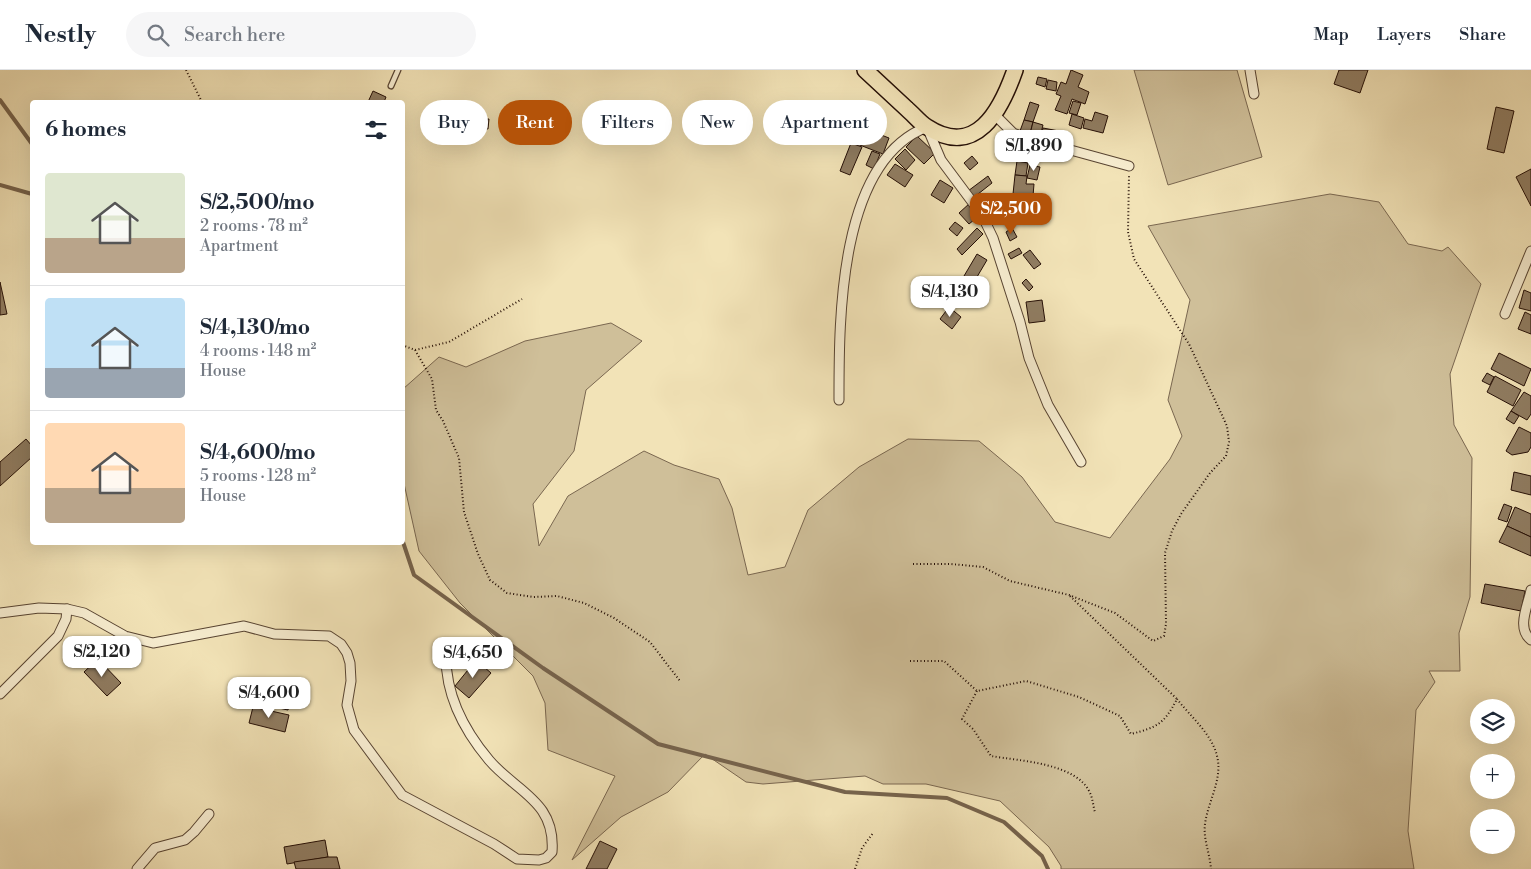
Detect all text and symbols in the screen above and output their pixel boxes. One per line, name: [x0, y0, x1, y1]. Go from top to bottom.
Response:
search box: [126, 12, 476, 57]
text: Nestly: [25, 20, 96, 50]
icon: search: [144, 21, 172, 49]
text: Search here: [184, 23, 285, 47]
text: Map: [1314, 23, 1349, 46]
text: Layers: [1377, 23, 1431, 46]
text: Share: [1459, 23, 1506, 46]
chip: Buy: [420, 100, 488, 145]
chip: Rent: [498, 100, 572, 145]
chip: Filters: [582, 100, 672, 145]
chip: New: [682, 100, 753, 145]
chip: Apartment: [763, 100, 887, 145]
icon: filters: [362, 116, 390, 144]
text: 6 homes: [45, 117, 126, 143]
pin: S/1,890: [988, 129, 1080, 172]
text: S/1,890: [1006, 136, 1062, 156]
text: S/2,500/mo: [200, 190, 315, 216]
pin: S/2,500: [965, 192, 1057, 235]
icon: home: [85, 193, 145, 253]
text: S/2,500: [981, 199, 1041, 219]
text: 2 rooms · 78 m²: [200, 216, 308, 236]
text: Apartment: [200, 236, 279, 256]
pin: S/4,130: [904, 276, 996, 318]
text: S/4,130: [922, 282, 978, 302]
text: S/4,130/mo: [200, 315, 310, 341]
icon: home: [85, 318, 145, 378]
text: 4 rooms · 148 m²: [200, 341, 316, 361]
text: House: [200, 361, 246, 381]
text: S/4,600/mo: [200, 440, 316, 466]
icon: home: [85, 443, 145, 503]
text: 5 rooms · 128 m²: [200, 466, 316, 486]
text: House: [200, 486, 246, 506]
pin: S/2,120: [56, 636, 148, 678]
pin: S/4,650: [427, 636, 519, 679]
text: S/2,120: [74, 642, 130, 662]
text: S/4,650: [443, 643, 503, 663]
pin: S/4,600: [223, 676, 315, 719]
text: S/4,600: [238, 683, 300, 703]
map controls: [1470, 699, 1515, 854]
button: layers: [1470, 699, 1515, 744]
button: +: [1470, 754, 1515, 799]
button: −: [1470, 809, 1515, 854]

